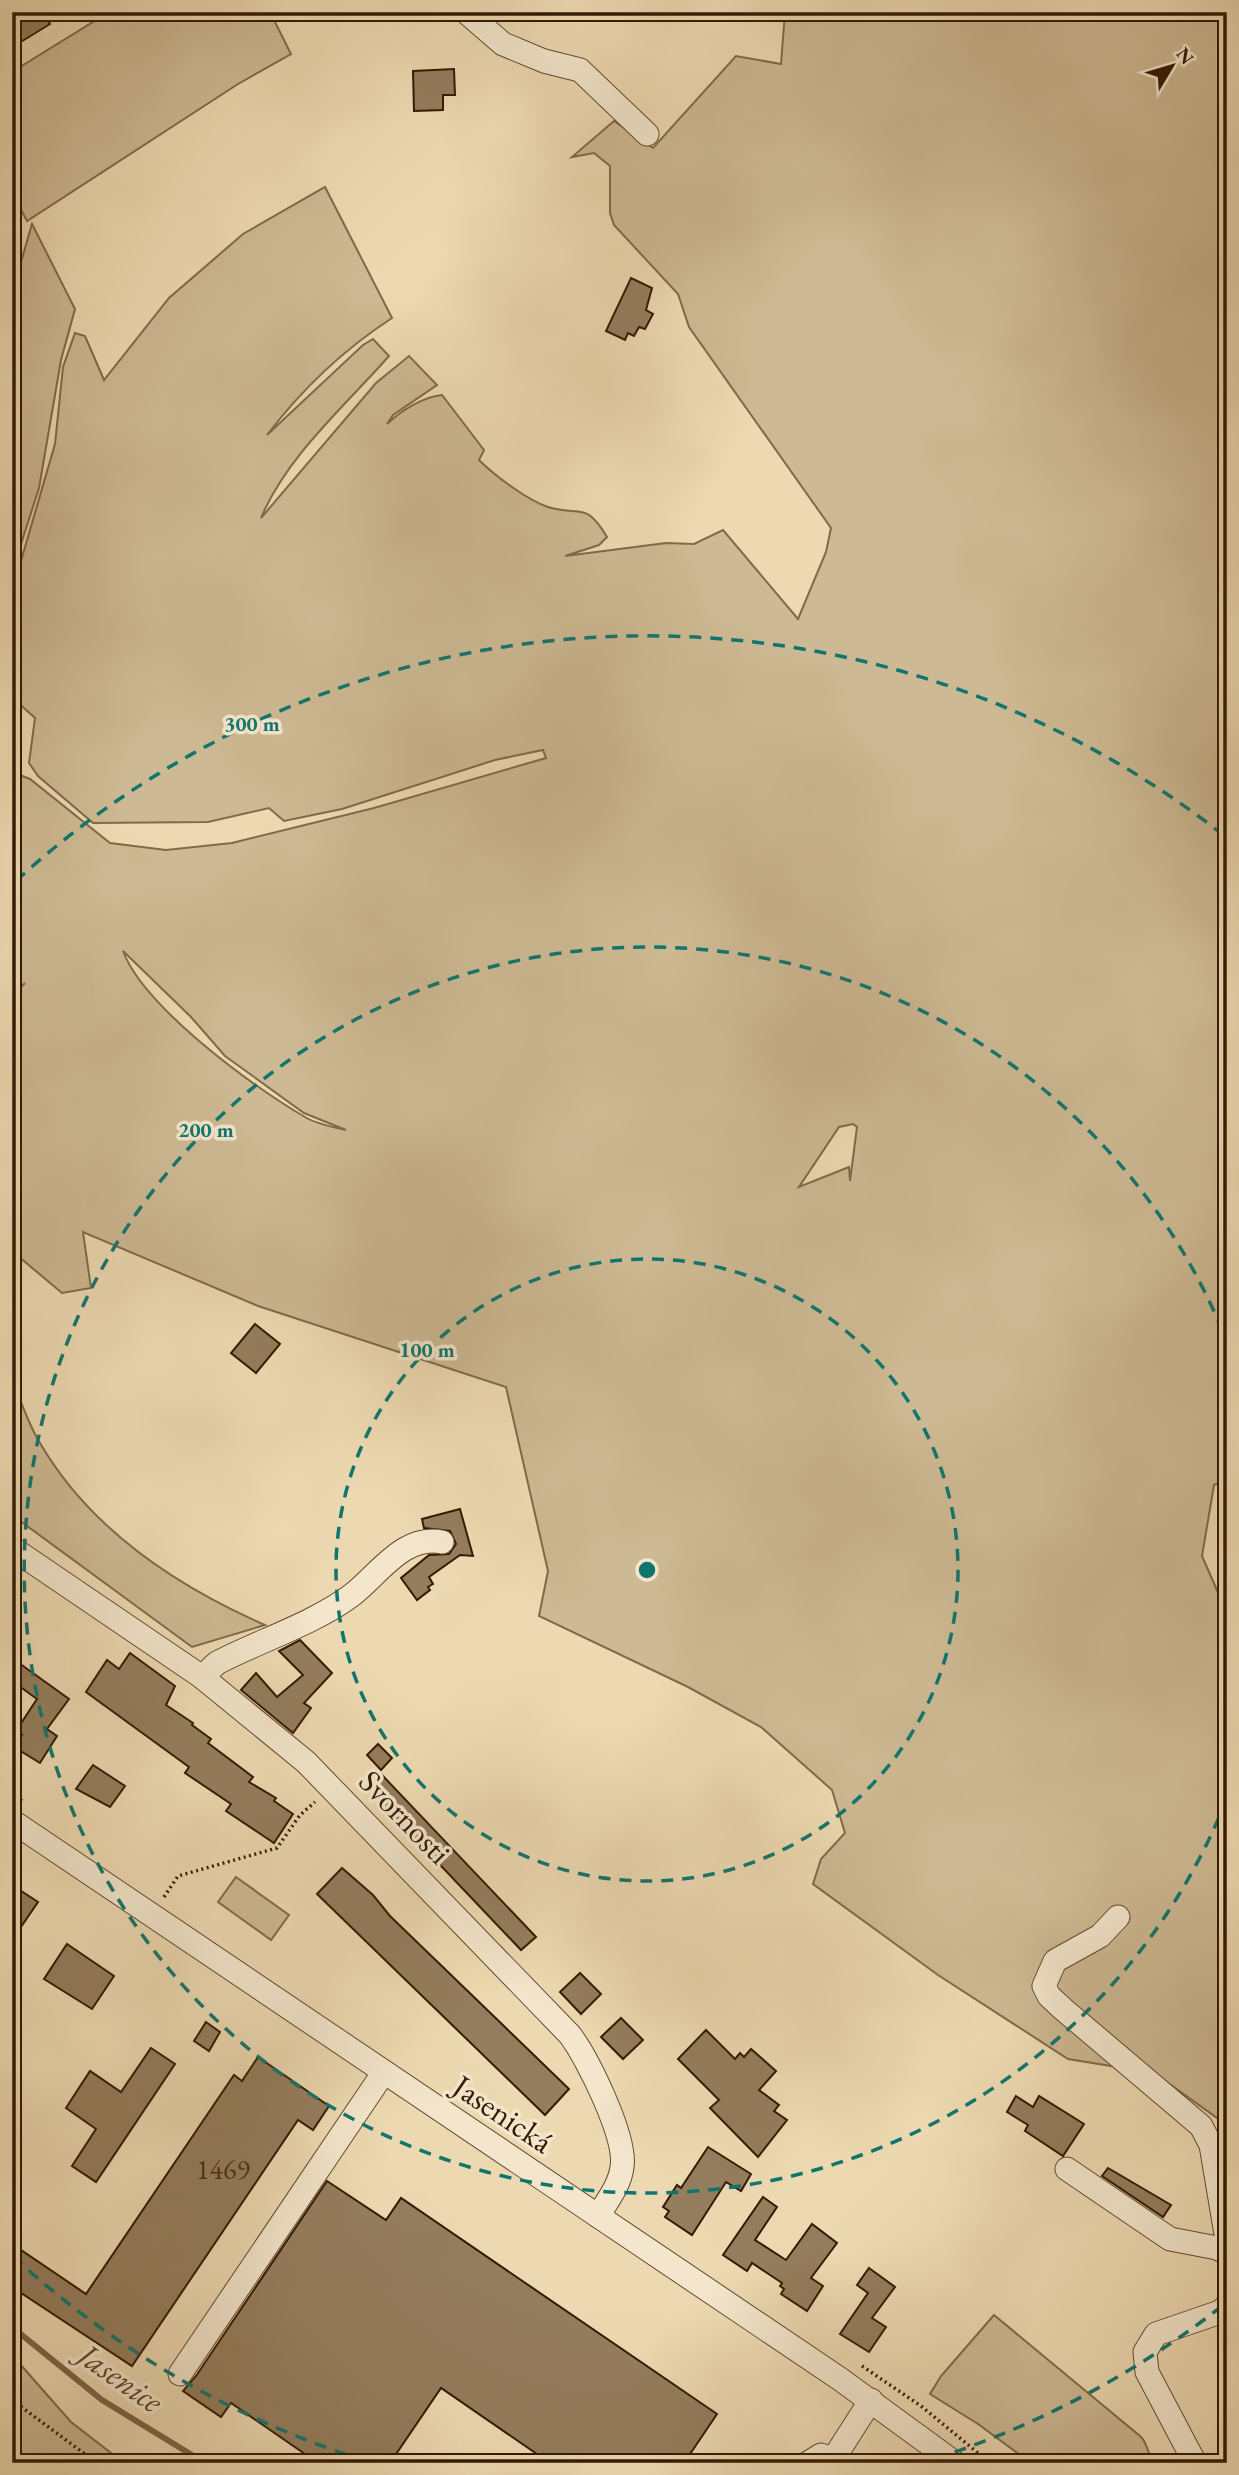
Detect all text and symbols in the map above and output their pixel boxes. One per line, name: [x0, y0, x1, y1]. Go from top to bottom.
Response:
north arrow: [1138, 32, 1208, 102]
text: N: [1170, 42, 1200, 70]
text: 300 m: [224, 710, 280, 737]
text: 200 m: [178, 1116, 234, 1143]
text: 100 m: [399, 1336, 455, 1363]
centre of rings: [635, 1558, 659, 1582]
street label: Svornosti: [350, 1761, 460, 1873]
street label: Jasenická: [442, 2064, 561, 2163]
house number: 1469: [196, 2151, 250, 2187]
water label: Jasenice: [65, 2329, 172, 2423]

